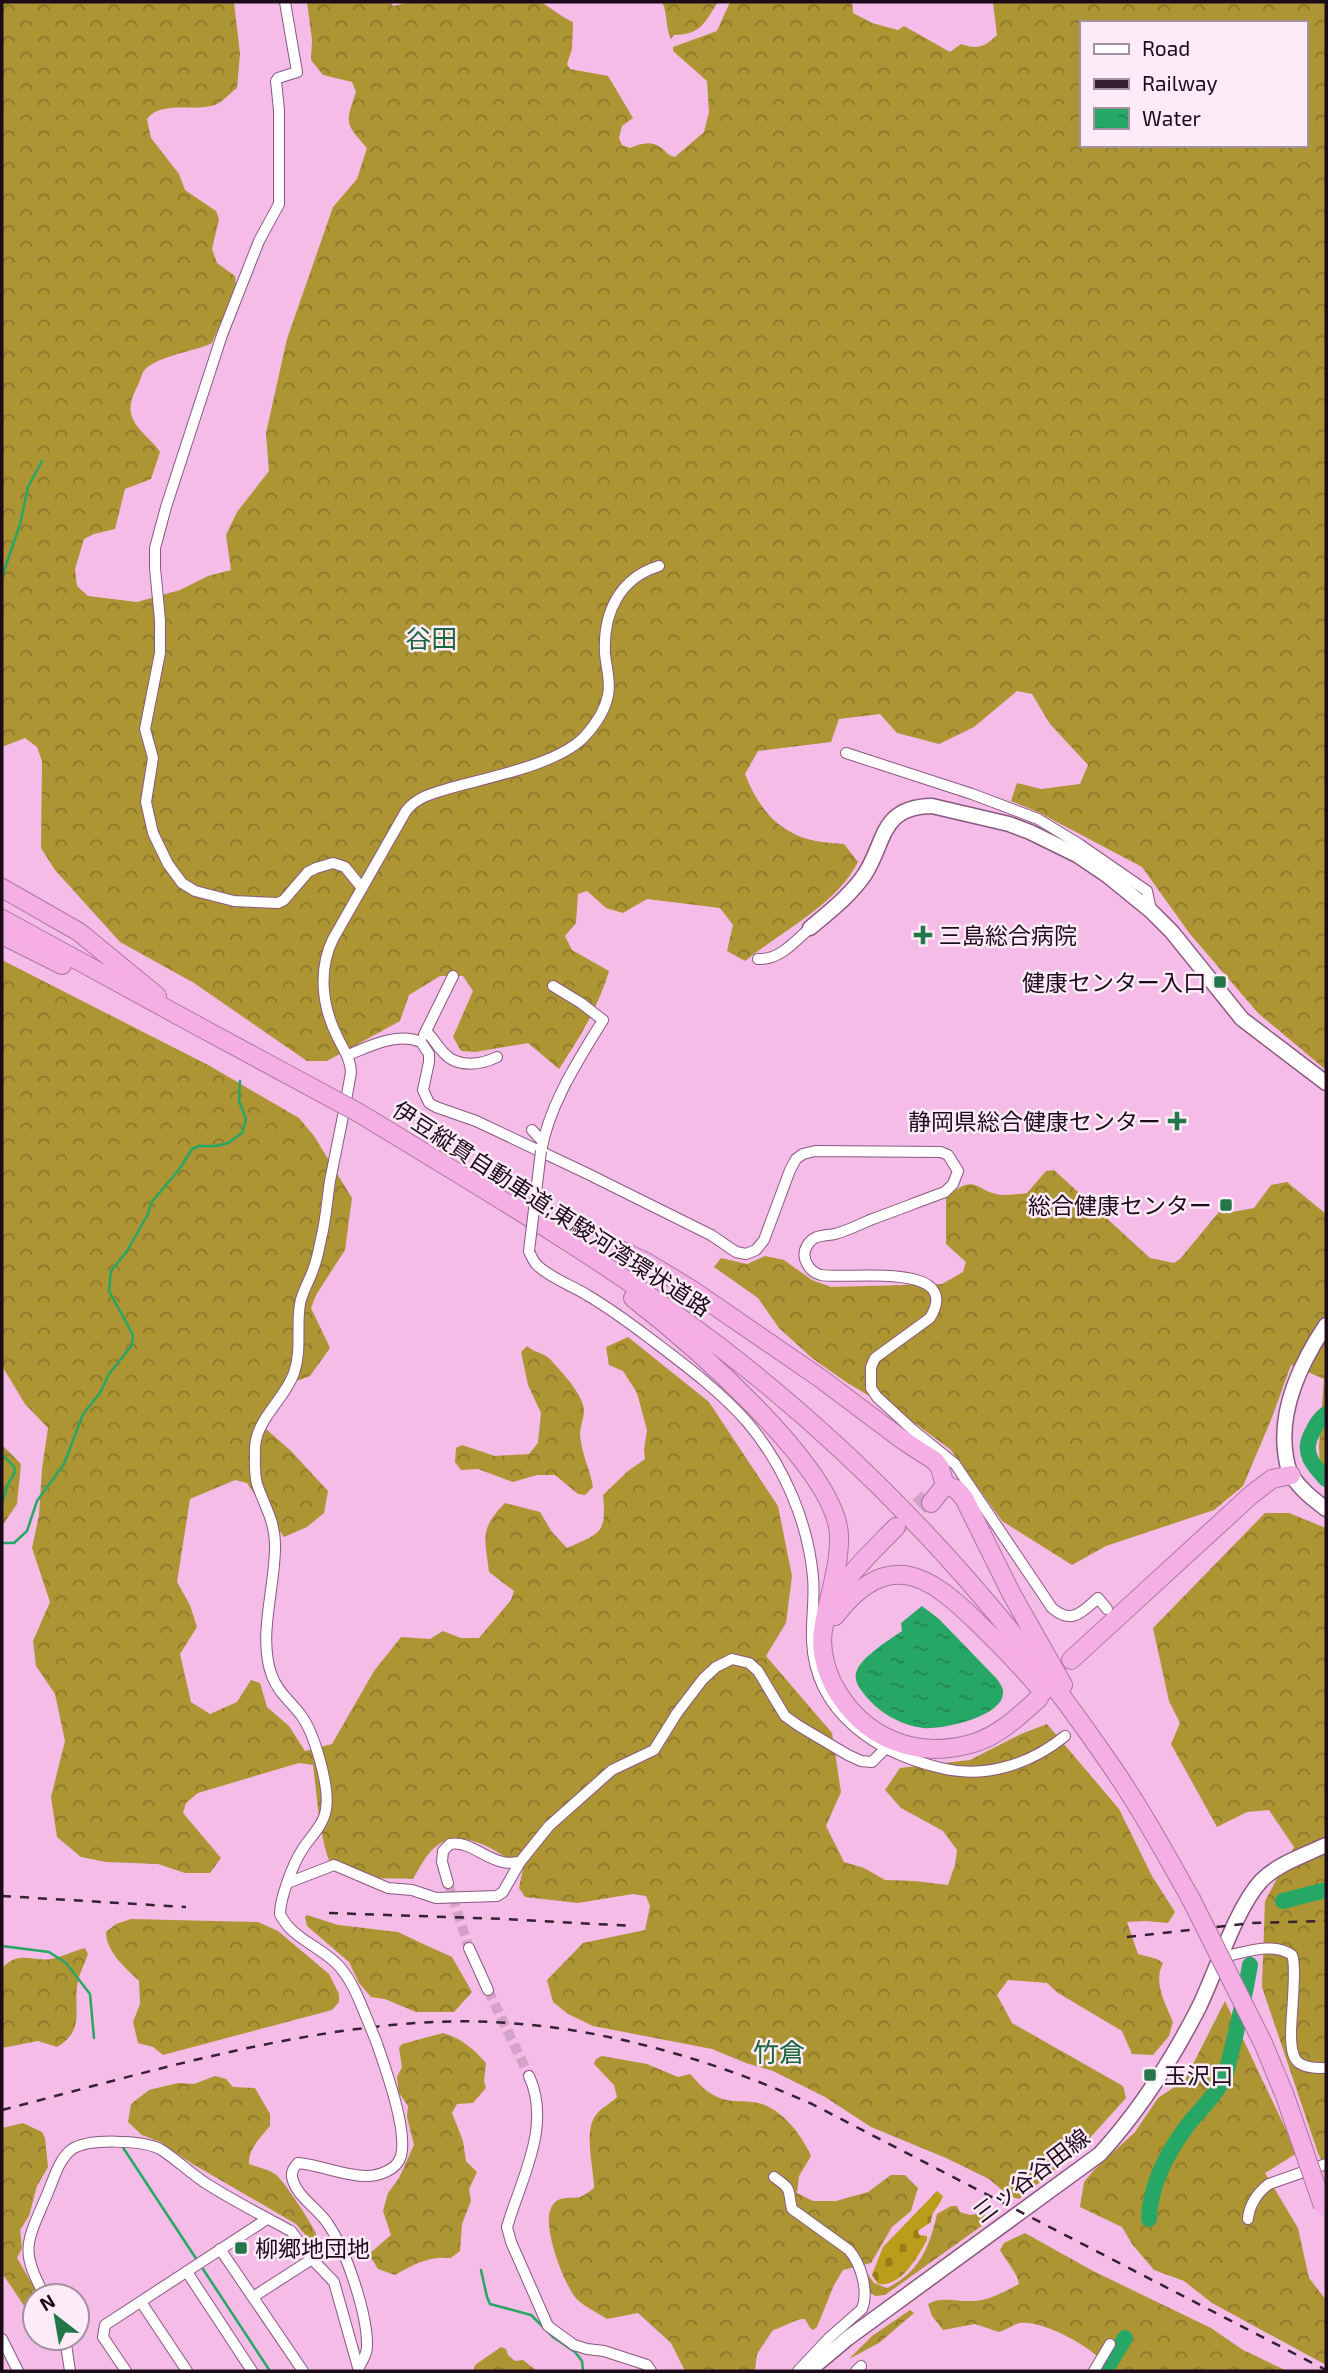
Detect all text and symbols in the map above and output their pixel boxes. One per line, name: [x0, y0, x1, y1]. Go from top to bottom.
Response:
legend: [1080, 21, 1307, 147]
text: Road: [1142, 35, 1190, 60]
text: Railway: [1142, 70, 1218, 95]
text: Water: [1142, 105, 1201, 130]
district label: 谷田: [405, 622, 457, 653]
place label: 三島総合病院: [939, 921, 1077, 949]
marker: 三島総合病院: [913, 925, 933, 945]
place label: 健康センター入口: [1022, 968, 1206, 996]
marker: 健康センター入口: [1212, 974, 1228, 990]
street label: 伊豆縦貫自動車道;東駿河湾環状道路: [388, 1095, 716, 1321]
place label: 静岡県総合健康センター: [908, 1107, 1161, 1135]
marker: 静岡県総合健康センター: [1167, 1111, 1187, 1131]
place label: 総合健康センター: [1028, 1191, 1212, 1219]
marker: 総合健康センター: [1218, 1197, 1234, 1213]
district label: 竹倉: [753, 2036, 805, 2067]
place label: 玉沢口: [1164, 2061, 1233, 2089]
marker: 玉沢口: [1142, 2067, 1158, 2083]
street label: 三ッ谷谷田線: [967, 2122, 1095, 2228]
place label: 柳郷地団地: [255, 2234, 370, 2262]
marker: 柳郷地団地: [233, 2240, 249, 2256]
north arrow: [21, 2282, 91, 2352]
text: N: [35, 2289, 59, 2315]

